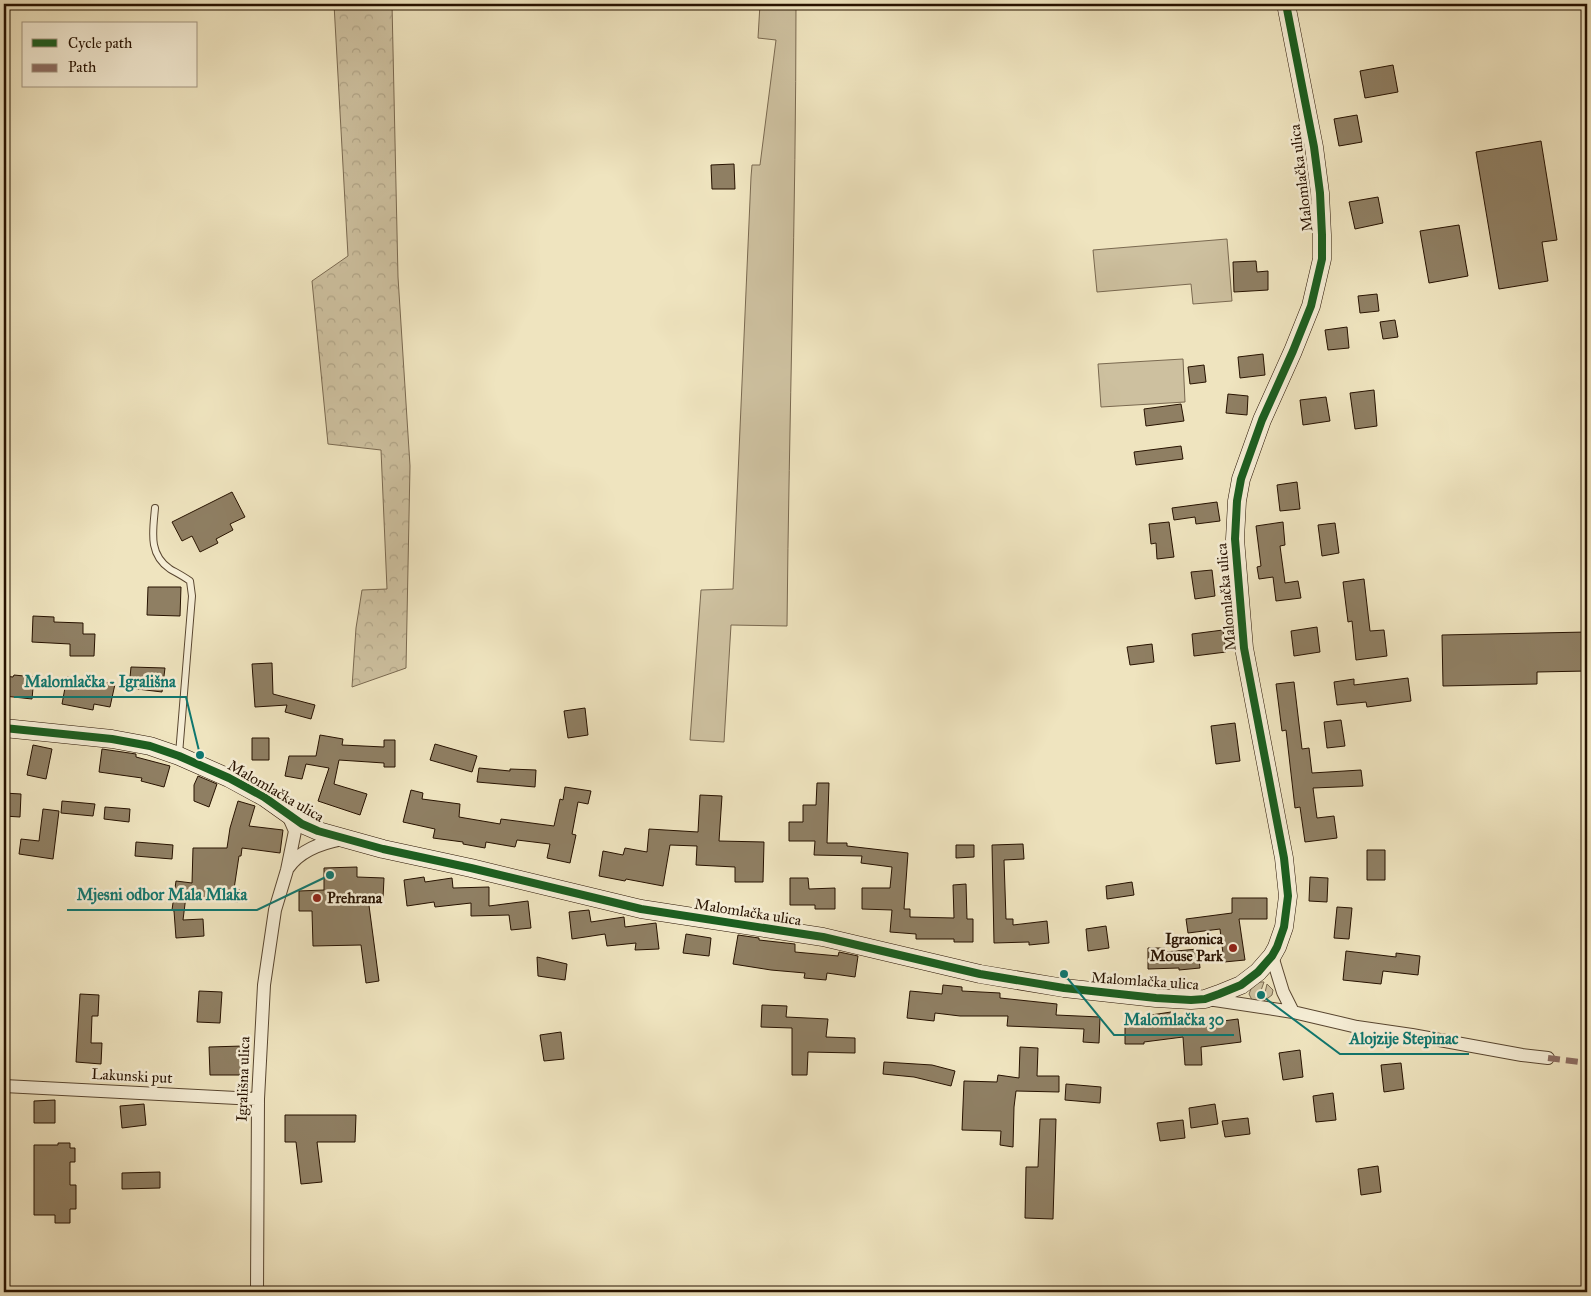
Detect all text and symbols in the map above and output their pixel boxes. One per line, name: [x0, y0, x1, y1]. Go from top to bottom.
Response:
legend: [22, 22, 198, 88]
text: Cycle path: [68, 34, 133, 52]
text: Path: [68, 58, 97, 76]
street label: Malomlačka ulica: [1285, 123, 1317, 233]
street label: Malomlačka ulica: [1212, 542, 1240, 652]
callout: Malomlačka - Igrališna: [14, 666, 186, 697]
text: Malomlačka - Igrališna: [24, 672, 177, 692]
street label: Malomlačka ulica: [225, 756, 328, 826]
callout: Mjesni odbor Mala Mlaka: [67, 879, 257, 910]
text: Mjesni odbor Mala Mlaka: [77, 885, 248, 905]
place label: Prehrana: [327, 889, 383, 907]
marker: Prehrana: [311, 892, 323, 904]
street label: Malomlačka ulica: [693, 895, 803, 929]
place label: Igraonica Mouse Park: [1150, 930, 1224, 965]
marker: Igraonica Mouse Park: [1227, 942, 1239, 954]
street label: Malomlačka ulica: [1090, 968, 1200, 994]
callout: Malomlačka 30: [1114, 1004, 1234, 1035]
text: Malomlačka 30: [1124, 1010, 1224, 1030]
callout: Alojzije Stepinac: [1340, 1023, 1469, 1054]
text: Alojzije Stepinac: [1348, 1029, 1459, 1049]
street label: Igrališna ulica: [233, 1035, 254, 1122]
street label: Lakunski put: [91, 1065, 174, 1087]

